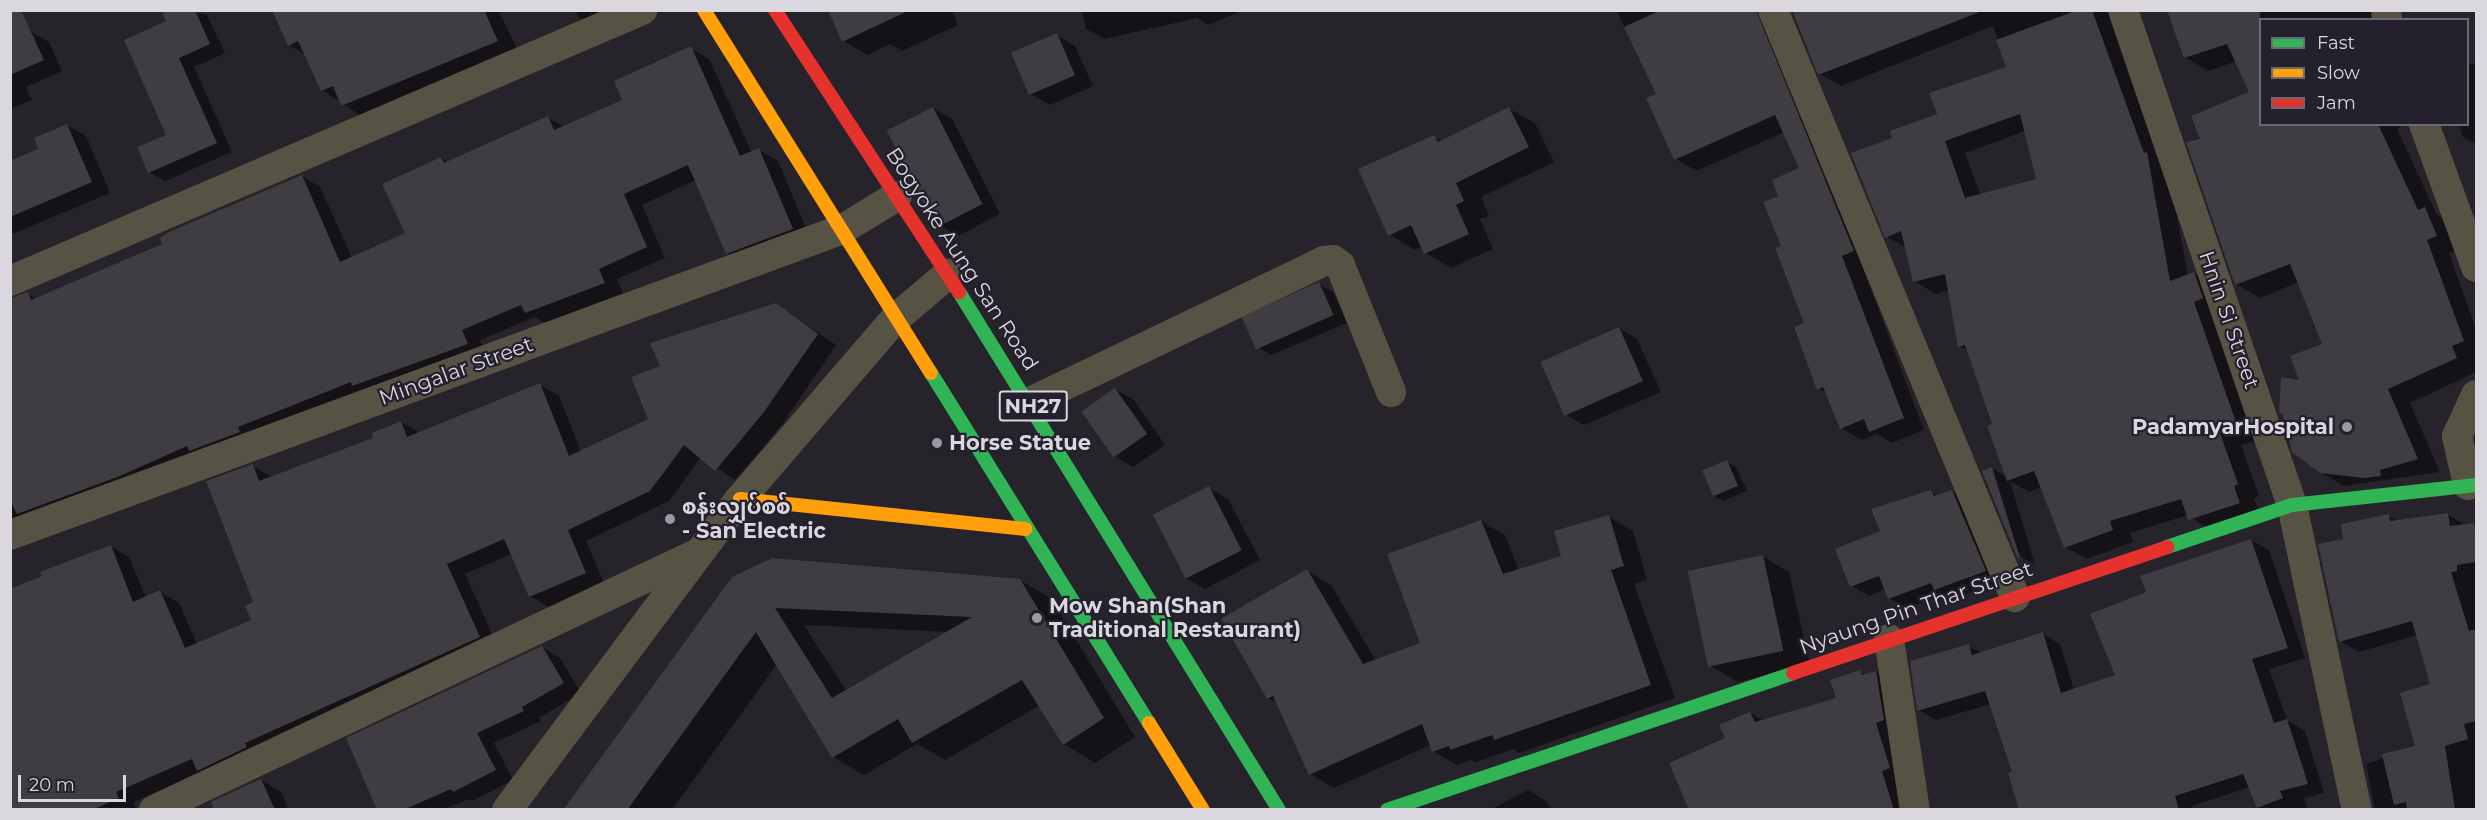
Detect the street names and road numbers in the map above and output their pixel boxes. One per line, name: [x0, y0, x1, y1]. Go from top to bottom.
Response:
street label: Bogyoke Aung San Road: [880, 143, 1044, 375]
street label: Hnin Si Street: [2194, 248, 2264, 392]
street label: Mingalar Street: [376, 331, 536, 411]
road number: NH27: [998, 389, 1068, 423]
street label: Nyaung Pin Thar Street: [1796, 556, 2036, 660]

